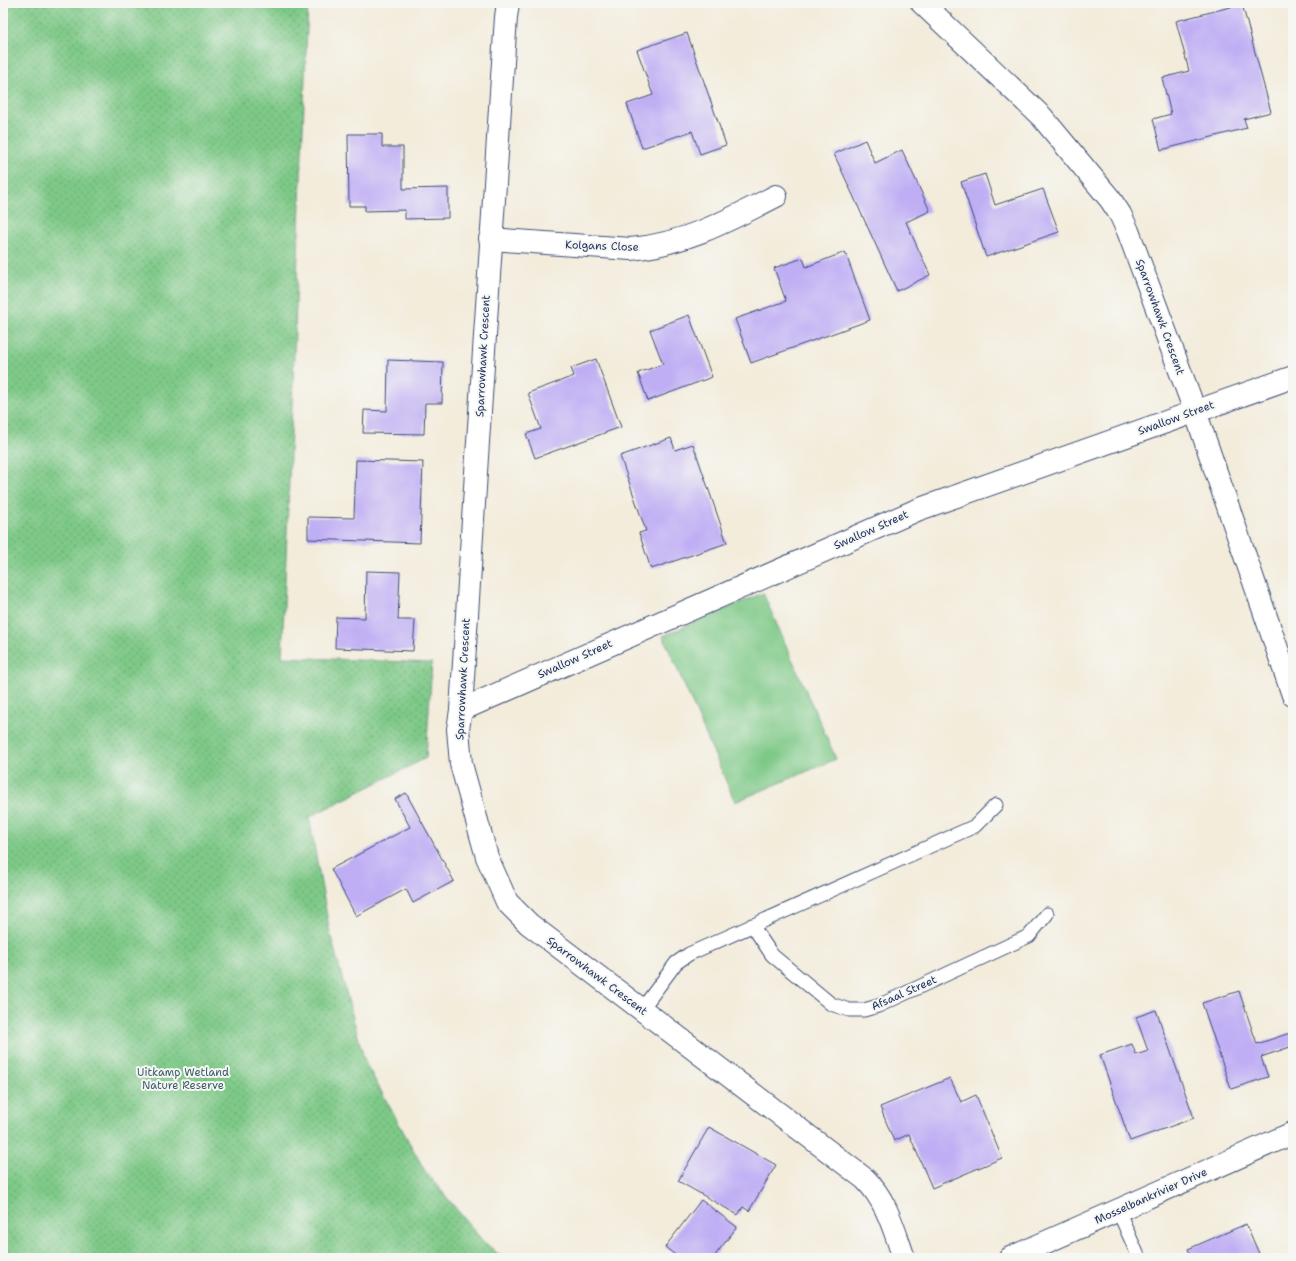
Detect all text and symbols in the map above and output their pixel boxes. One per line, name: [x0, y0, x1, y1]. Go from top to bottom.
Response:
street label: Kolgans Close: [565, 237, 639, 255]
street label: Sparrowhawk Crescent: [1132, 257, 1188, 377]
street label: Sparrowhawk Crescent: [472, 294, 494, 417]
street label: Swallow Street: [1136, 397, 1217, 439]
street label: Swallow Street: [831, 507, 911, 553]
street label: Sparrowhawk Crescent: [452, 617, 474, 740]
street label: Swallow Street: [535, 636, 615, 682]
street label: Sparrowhawk Crescent: [544, 933, 651, 1019]
street label: Afsaal Street: [869, 972, 939, 1014]
park label: Uitkamp Wetland Nature Reserve: [137, 1065, 229, 1093]
street label: Mosselbankrivier Drive: [1092, 1164, 1210, 1228]

